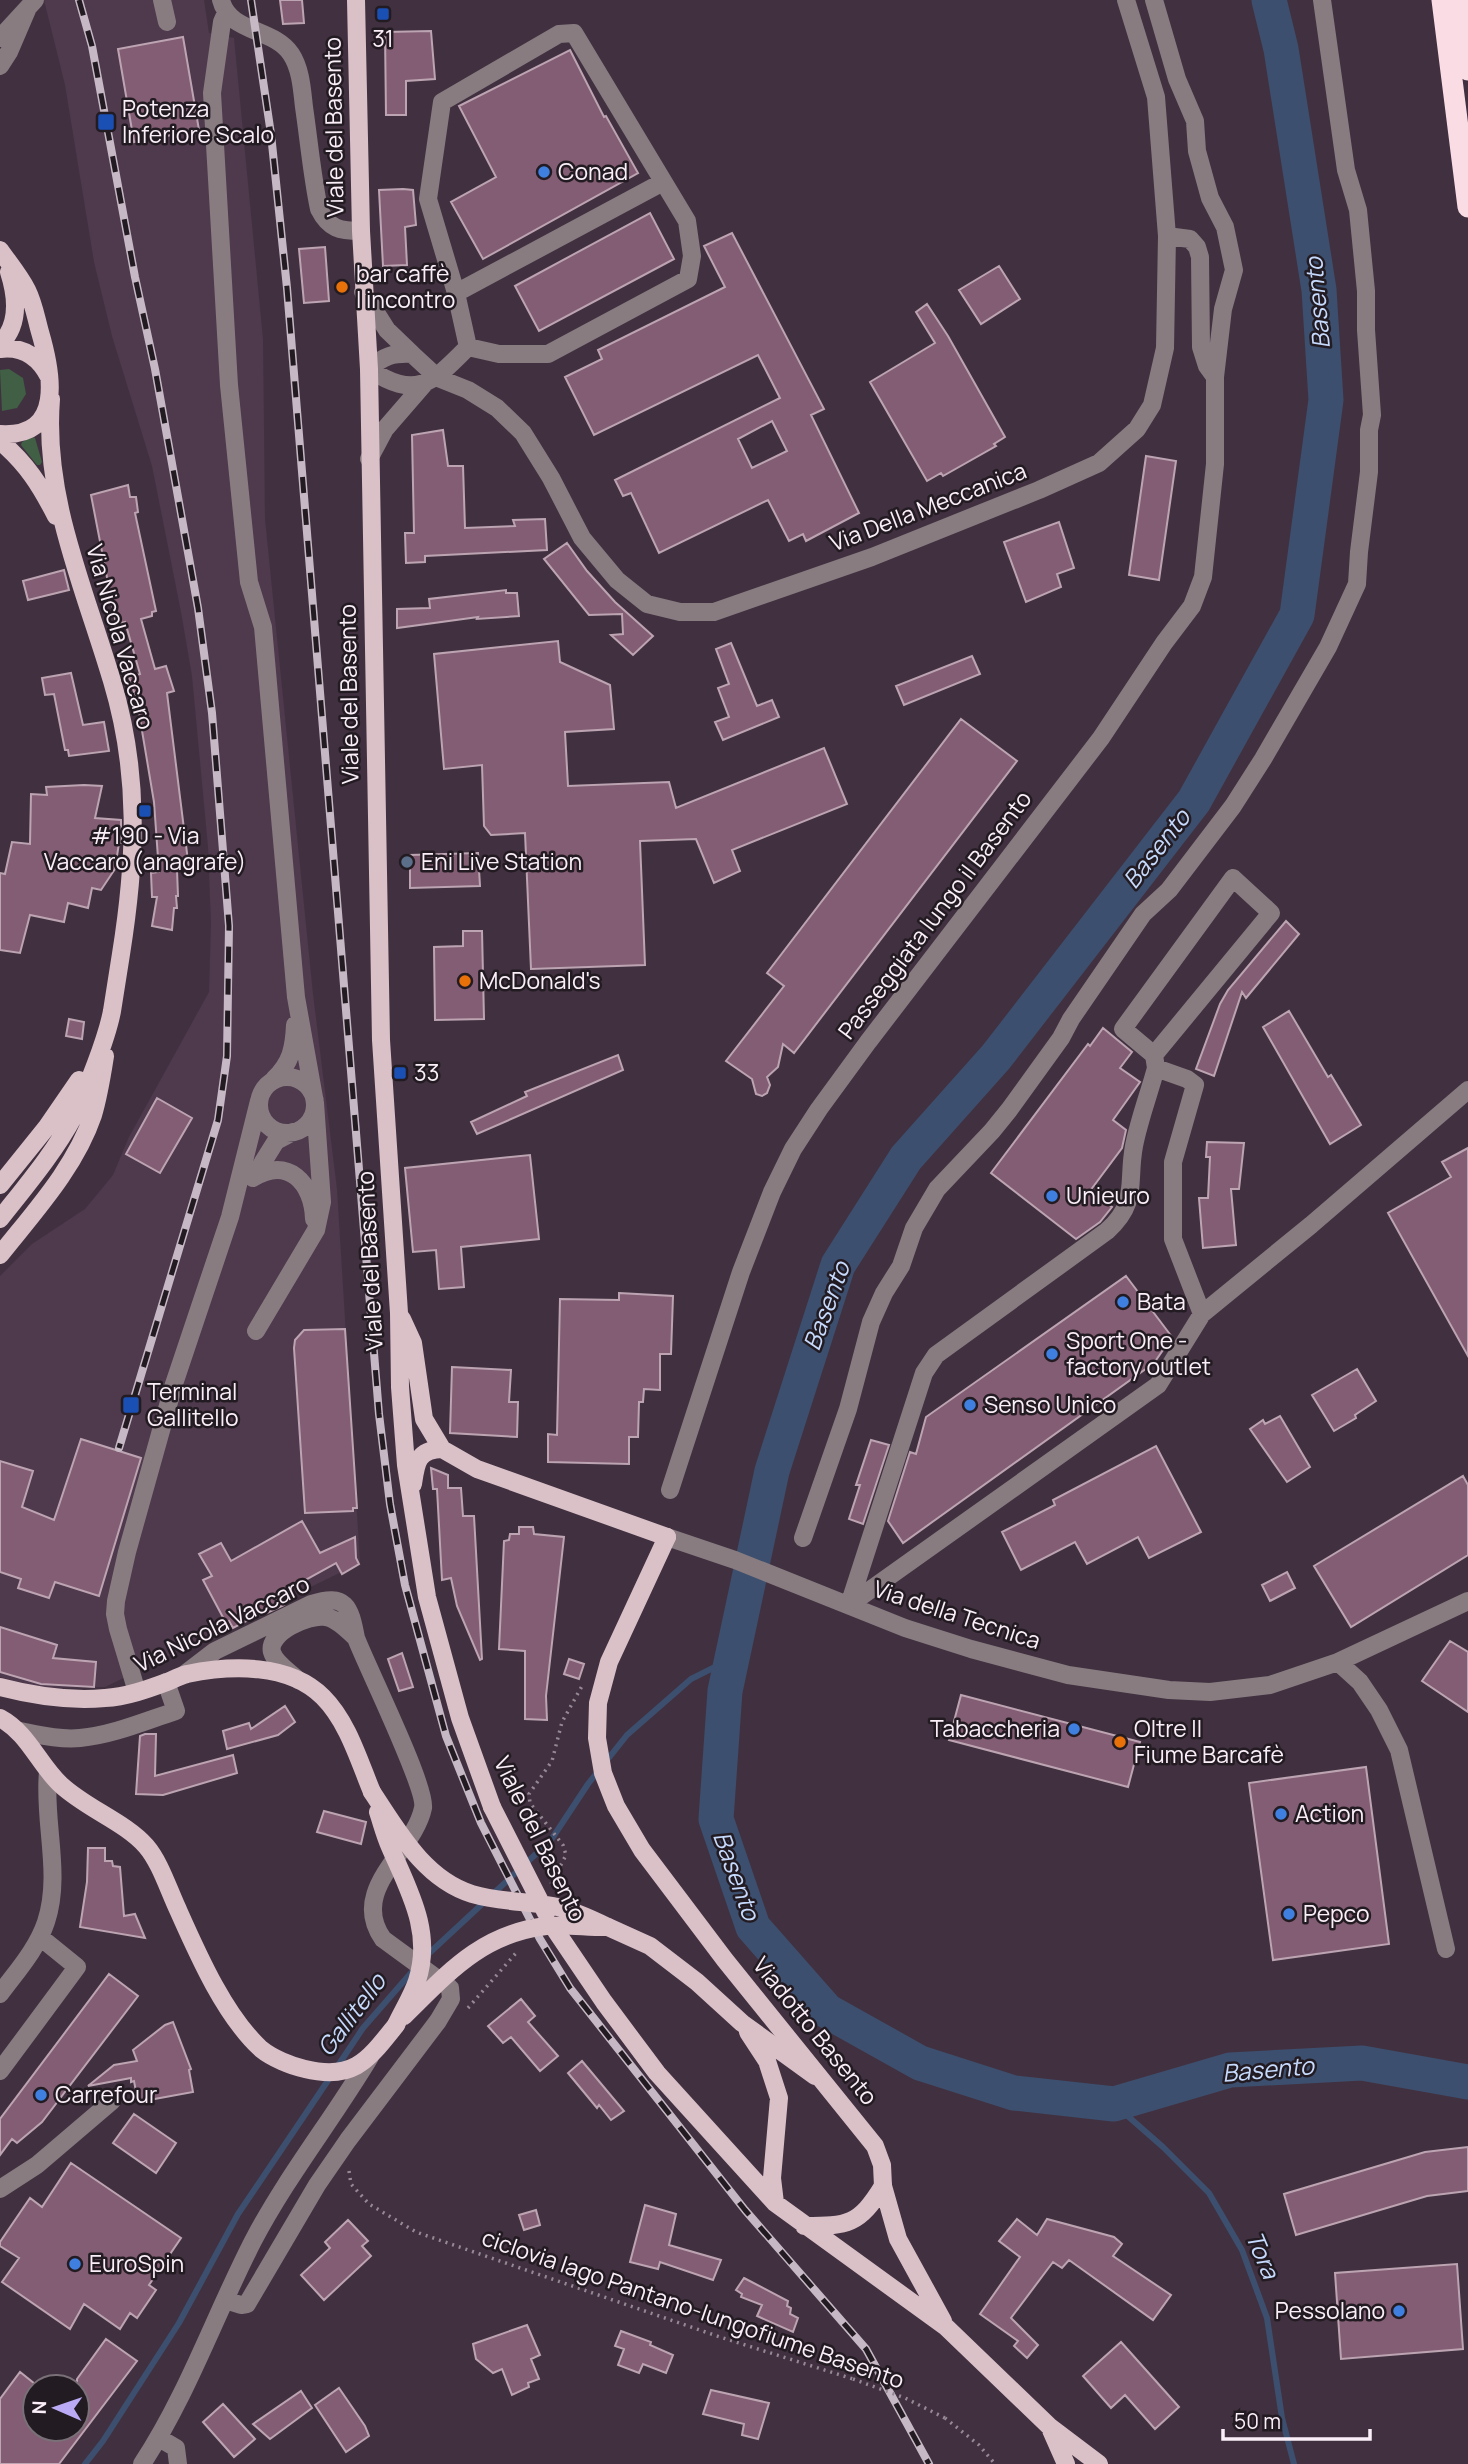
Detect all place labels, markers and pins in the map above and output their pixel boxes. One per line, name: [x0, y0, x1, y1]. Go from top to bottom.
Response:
marker: 31: [375, 6, 391, 22]
place label: 31: [372, 22, 394, 54]
place label: Potenza Inferiore Scalo: [122, 92, 274, 150]
marker: Potenza Inferiore Scalo: [96, 112, 116, 132]
place label: Conad: [558, 155, 628, 187]
marker: Conad: [536, 164, 552, 180]
place label: bar caffè l incontro: [356, 257, 455, 315]
marker: bar caffè l incontro: [334, 279, 350, 295]
marker: #190 - Via Vaccaro (anagrafe): [137, 803, 153, 819]
place label: #190 - Via Vaccaro (anagrafe): [44, 819, 246, 877]
place label: Eni Live Station: [421, 845, 582, 877]
marker: Eni Live Station: [399, 854, 415, 870]
place label: McDonald's: [479, 964, 601, 996]
marker: McDonald's: [457, 973, 473, 989]
place label: 33: [414, 1056, 439, 1088]
marker: 33: [392, 1065, 408, 1081]
place label: Unieuro: [1066, 1179, 1150, 1211]
marker: Unieuro: [1044, 1188, 1060, 1204]
place label: Bata: [1137, 1285, 1186, 1317]
marker: Bata: [1115, 1294, 1131, 1310]
place label: Sport One - factory outlet: [1066, 1324, 1211, 1382]
marker: Sport One - factory outlet: [1044, 1346, 1060, 1362]
place label: Terminal Gallitello: [147, 1375, 239, 1433]
place label: Senso Unico: [984, 1388, 1116, 1420]
marker: Terminal Gallitello: [121, 1395, 141, 1415]
marker: Senso Unico: [962, 1397, 978, 1413]
place label: Tabaccheria: [930, 1712, 1060, 1744]
place label: Oltre Il Fiume Barcafè: [1134, 1712, 1284, 1770]
marker: Tabaccheria: [1066, 1721, 1082, 1737]
marker: Oltre Il Fiume Barcafè: [1112, 1734, 1128, 1750]
place label: Action: [1295, 1797, 1364, 1829]
marker: Action: [1273, 1806, 1289, 1822]
place label: Pepco: [1303, 1897, 1370, 1929]
marker: Pepco: [1281, 1906, 1297, 1922]
place label: Carrefour: [55, 2078, 157, 2110]
marker: Carrefour: [33, 2087, 49, 2103]
place label: EuroSpin: [89, 2247, 184, 2279]
marker: EuroSpin: [67, 2256, 83, 2272]
place label: Pessolano: [1275, 2294, 1385, 2326]
marker: Pessolano: [1391, 2303, 1407, 2319]

